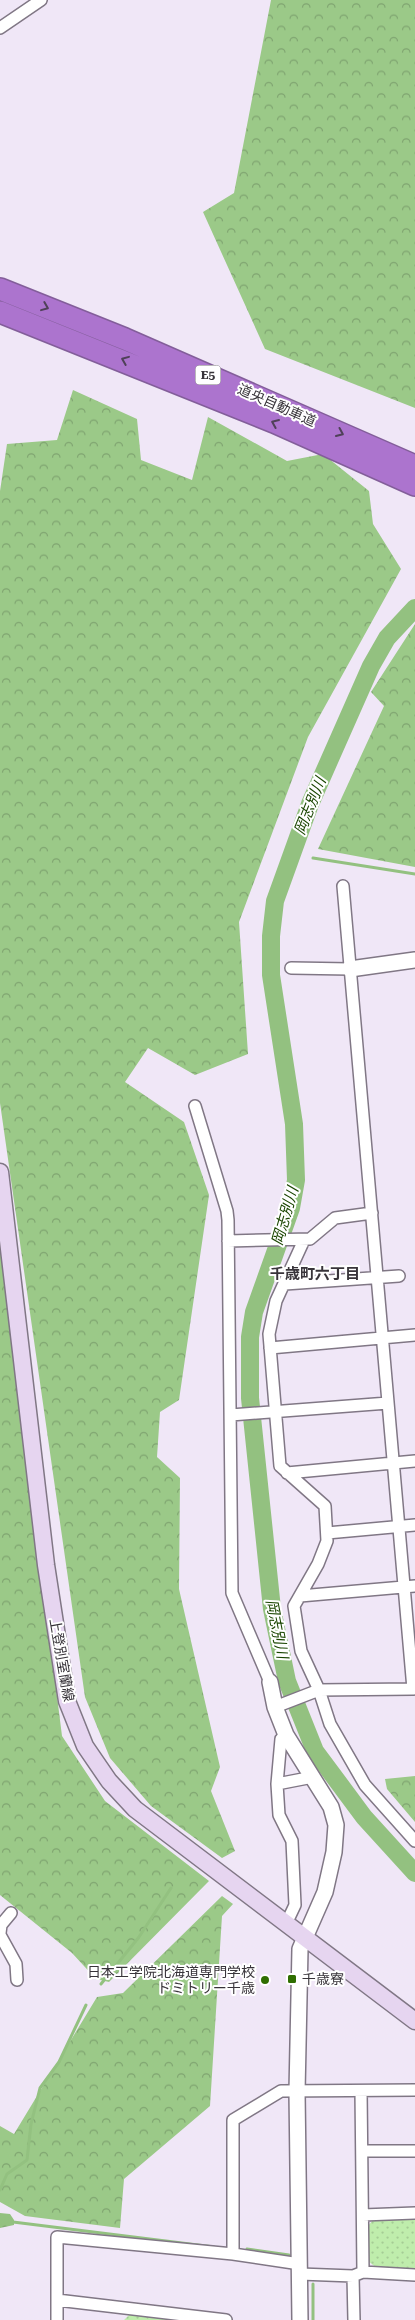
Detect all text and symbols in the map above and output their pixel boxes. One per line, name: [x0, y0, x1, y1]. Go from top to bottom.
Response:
one-way arrow: [40, 301, 49, 312]
one-way arrow: [121, 356, 129, 366]
road number: E5: [196, 366, 220, 384]
street label: 道央自動車道: [235, 381, 319, 429]
one-way arrow: [271, 418, 280, 429]
one-way arrow: [335, 426, 344, 437]
water label: 岡志別川: [290, 773, 330, 837]
water label: 岡志別川: [268, 1183, 302, 1247]
district label: 千歳町六丁目: [270, 1265, 360, 1283]
water label: 岡志別川: [262, 1598, 292, 1662]
street label: 上登別室蘭線: [47, 1617, 77, 1703]
place label: 日本工学院北海道専門学校 ドミトリー千歳: [87, 1964, 255, 1996]
place label: 千歳寮: [302, 1971, 344, 1987]
marker: 千歳寮: [286, 1973, 298, 1985]
marker: 日本工学院北海道専門学校 ドミトリー千歳: [259, 1974, 271, 1986]

